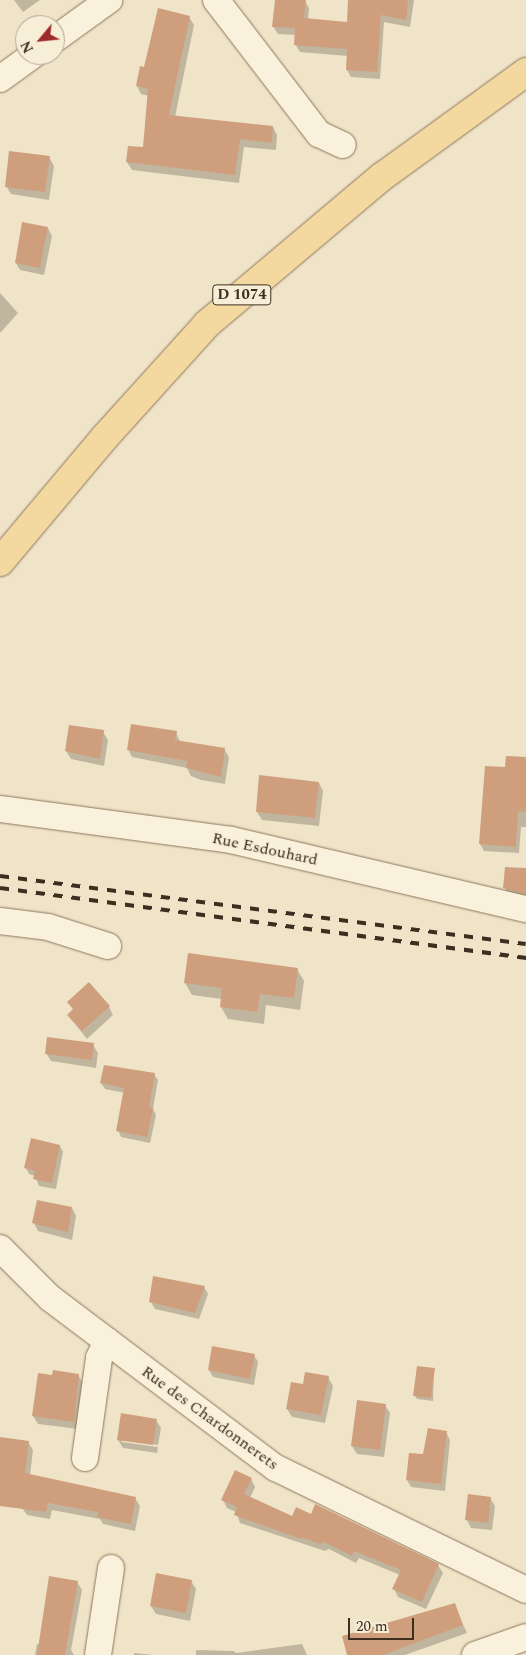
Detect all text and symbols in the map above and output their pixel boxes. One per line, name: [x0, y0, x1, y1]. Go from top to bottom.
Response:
north arrow: [15, 15, 65, 65]
text: N: [15, 37, 39, 57]
road number: D 1074: [212, 282, 272, 308]
street label: Rue Esdouhard: [210, 828, 320, 870]
street label: Rue des Chardonnerets: [138, 1362, 282, 1474]
scale bar: [351, 1608, 417, 1640]
text: 20 m: [356, 1615, 388, 1638]

